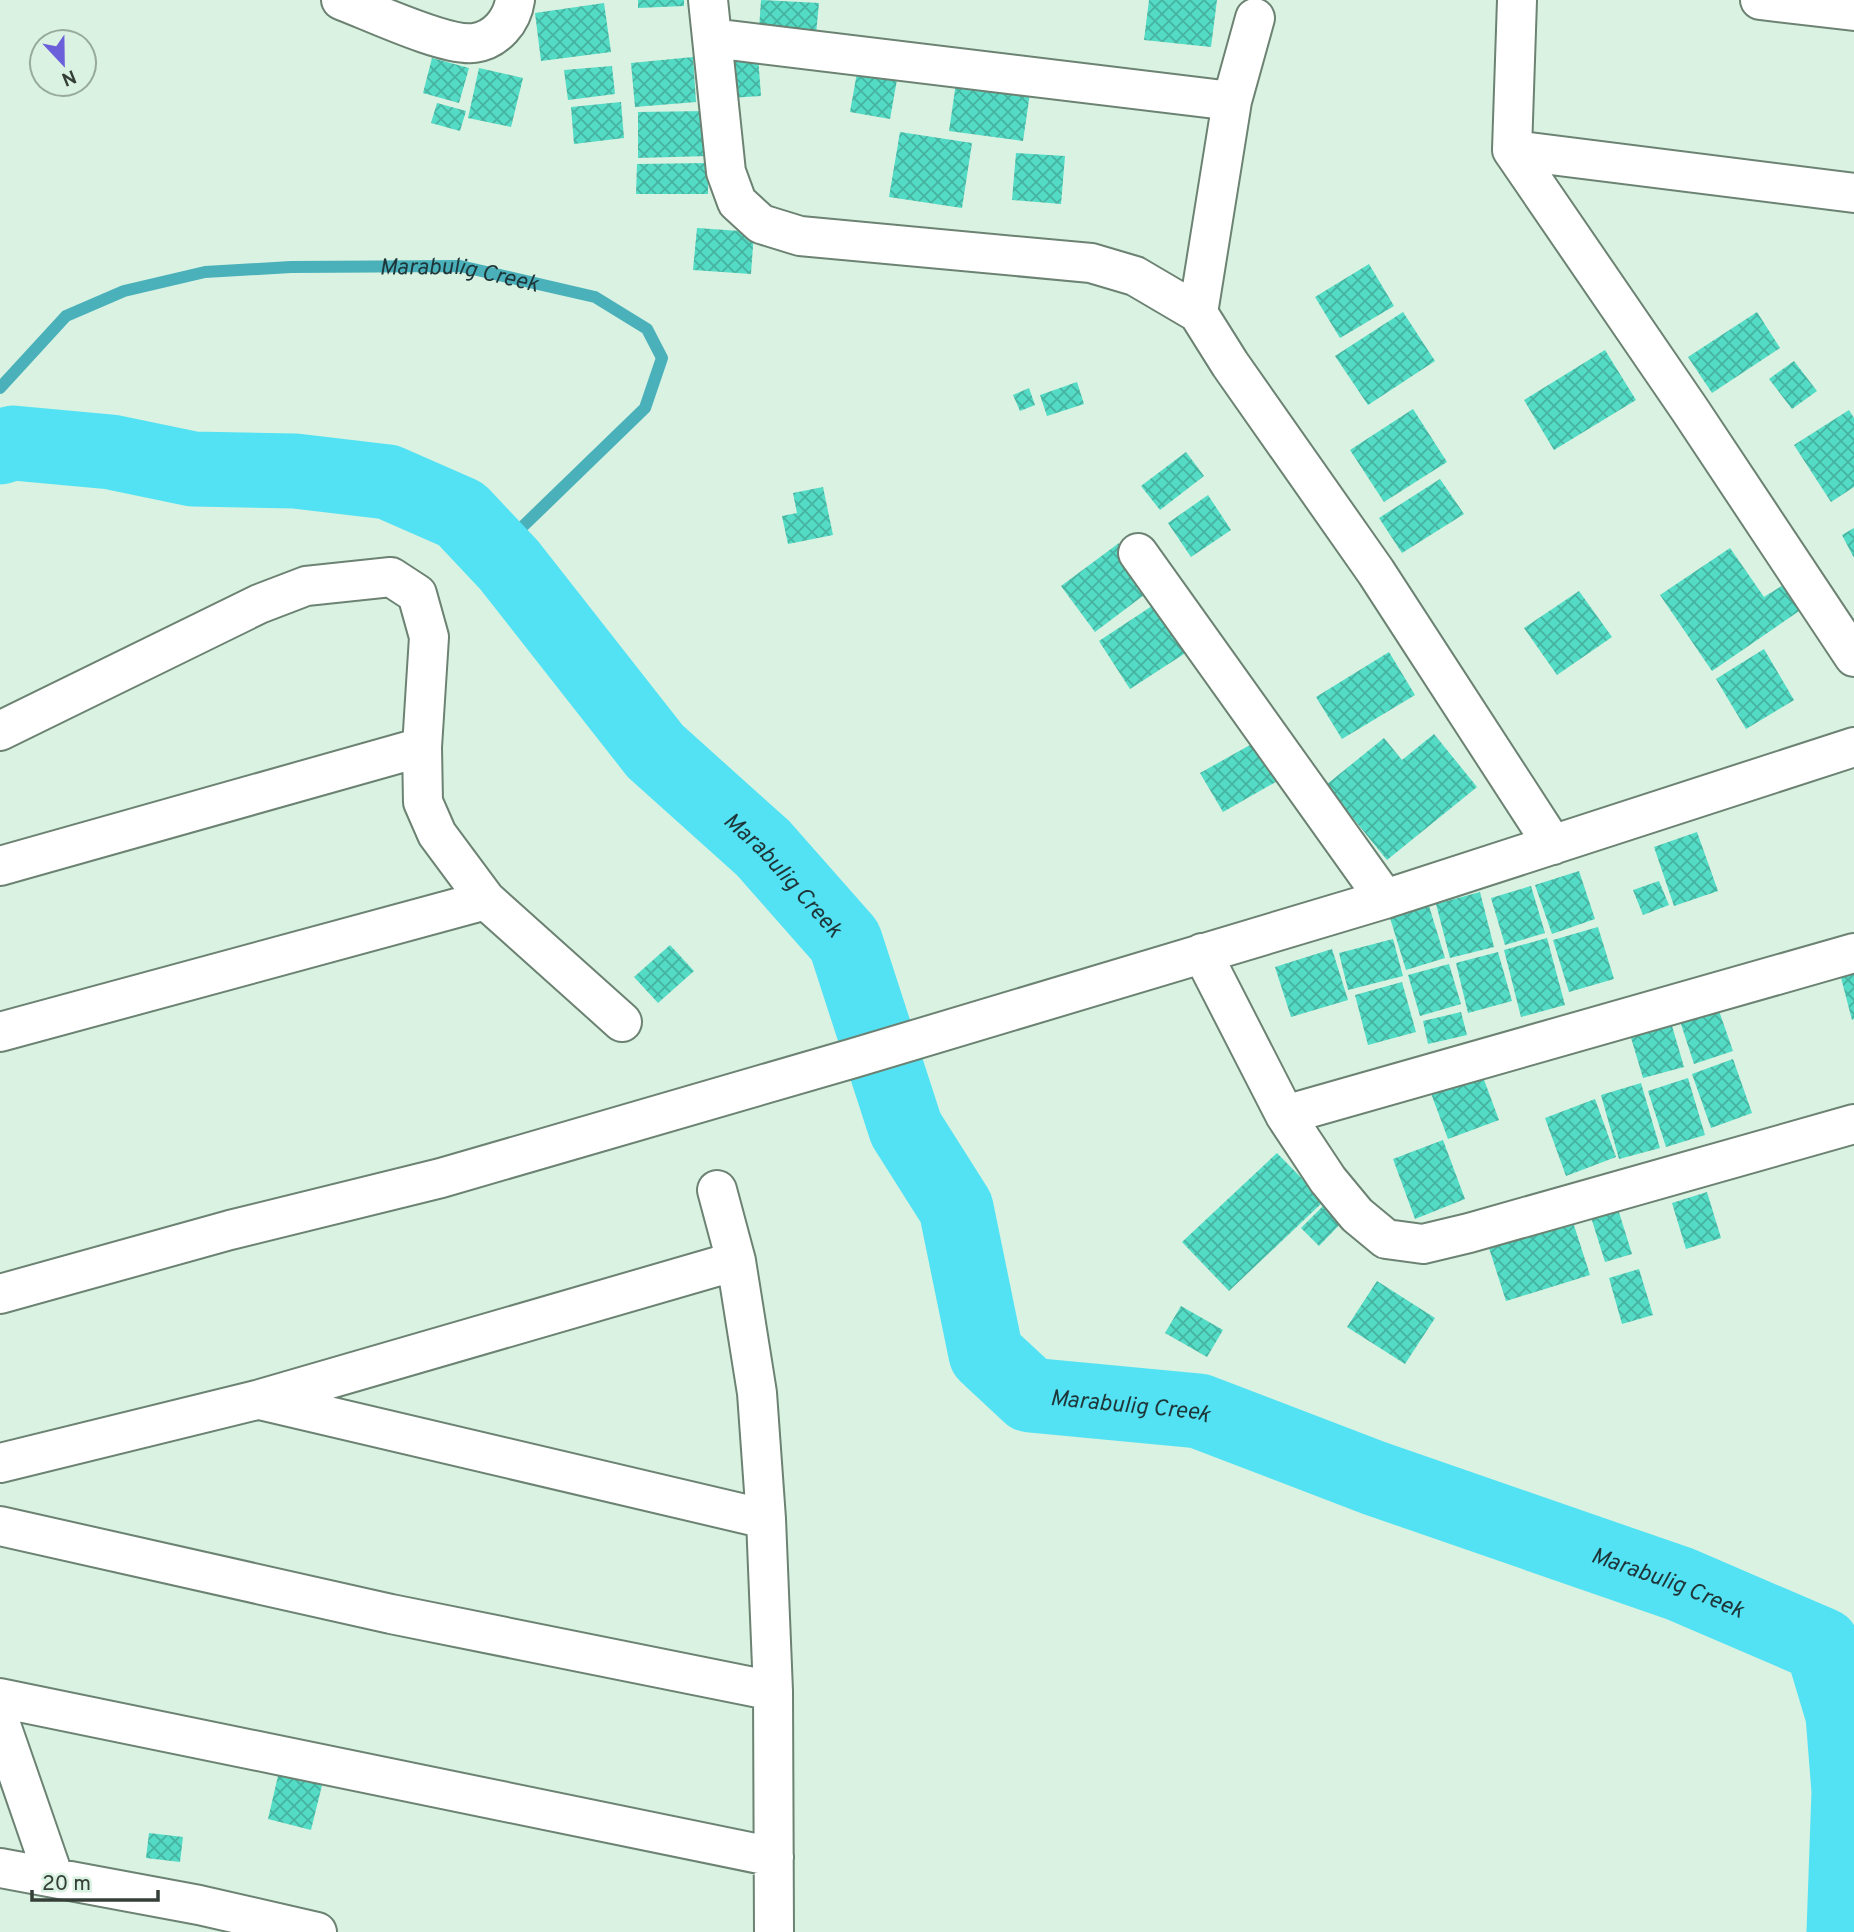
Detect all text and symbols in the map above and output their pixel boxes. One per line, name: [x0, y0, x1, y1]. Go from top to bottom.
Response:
north arrow: [28, 28, 98, 98]
text: N: [58, 63, 79, 91]
water label: Marabulig Creek: [379, 254, 542, 301]
water label: Marabulig Creek: [716, 807, 848, 945]
water label: Marabulig Creek: [1049, 1385, 1215, 1431]
water label: Marabulig Creek: [1587, 1542, 1748, 1627]
scale bar: [32, 1858, 158, 1902]
text: 20 m: [42, 1871, 91, 1898]

